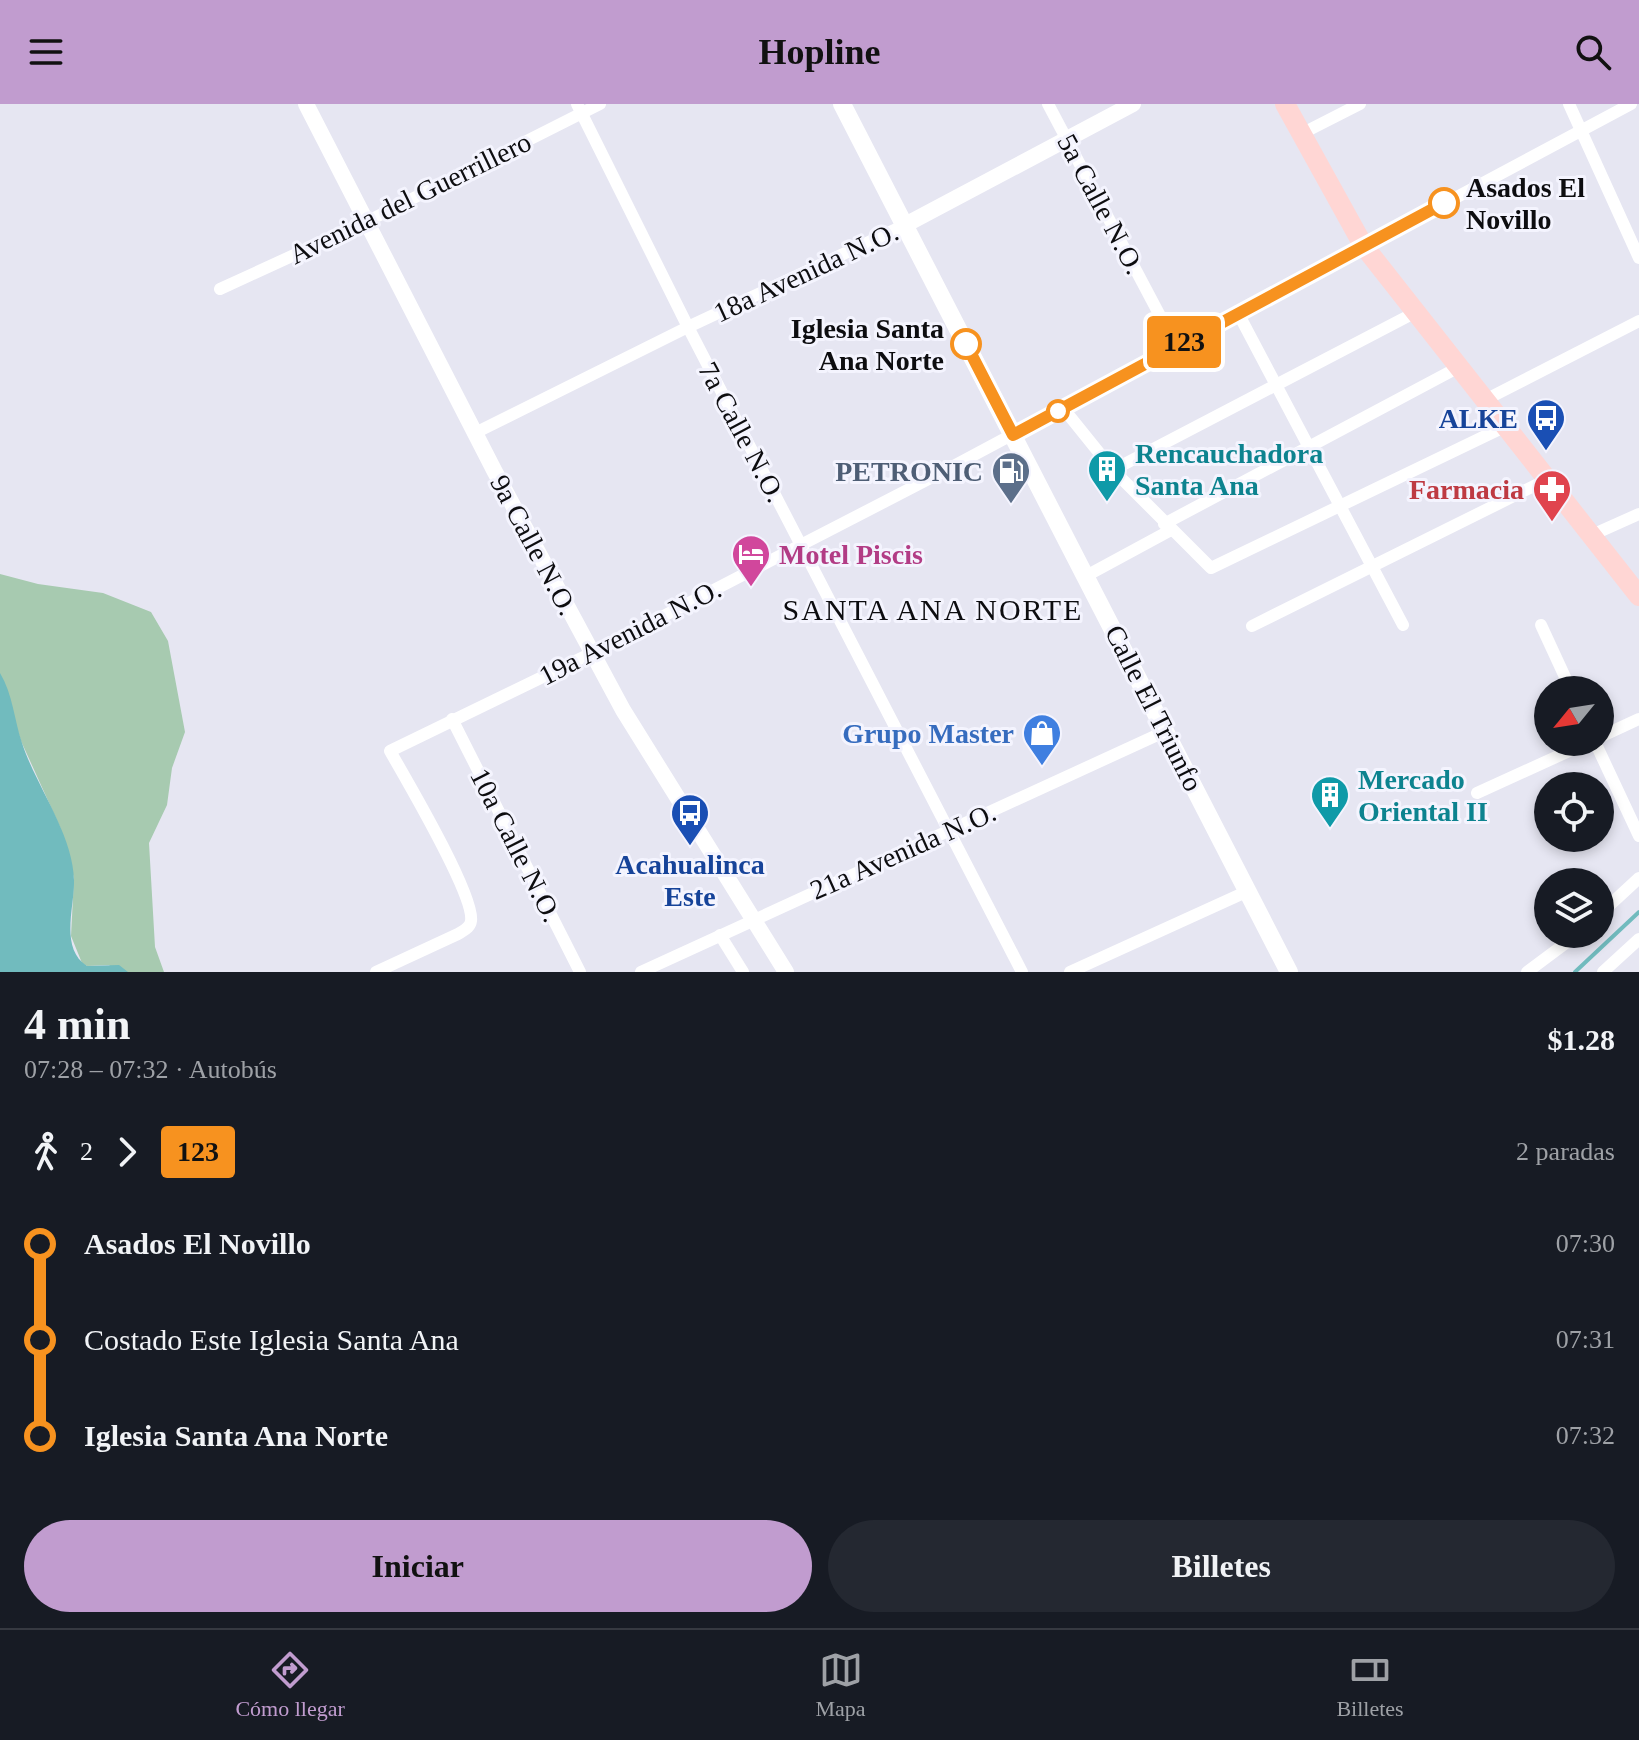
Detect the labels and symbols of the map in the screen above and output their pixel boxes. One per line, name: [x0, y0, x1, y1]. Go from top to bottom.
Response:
street label: Avenida del Guerrillero: [284, 126, 536, 270]
street label: 5a Calle N.O.: [1051, 129, 1151, 279]
place label: Asados El Novillo: [1466, 172, 1585, 235]
marker: Asados El Novillo: [1429, 188, 1459, 218]
street label: 18a Avenida N.O.: [709, 216, 903, 328]
place label: Iglesia Santa Ana Norte: [791, 313, 944, 376]
line badge: 123: [1138, 316, 1230, 368]
marker: Iglesia Santa Ana Norte: [951, 329, 981, 359]
street label: 7a Calle N.O.: [692, 357, 792, 507]
bus stop icon: ALKE: [1525, 397, 1567, 452]
unlabelled marker: [1047, 400, 1069, 422]
place label: ALKE: [1439, 403, 1518, 434]
place label: Rencauchadora Santa Ana: [1135, 438, 1323, 501]
building icon: Rencauchadora Santa Ana: [1086, 448, 1128, 503]
fuel station icon: PETRONIC: [990, 450, 1032, 505]
place label: PETRONIC: [835, 456, 983, 487]
pharmacy icon: Farmacia: [1531, 468, 1573, 523]
street label: 9a Calle N.O.: [484, 470, 584, 620]
place label: Farmacia: [1409, 474, 1524, 505]
hotel icon: Motel Piscis: [730, 533, 772, 588]
place label: Motel Piscis: [779, 539, 923, 570]
street label: 19a Avenida N.O.: [534, 573, 726, 691]
district label: SANTA ANA NORTE: [783, 593, 1083, 626]
street label: Calle El Triunfo: [1099, 620, 1209, 796]
north arrow: [1534, 676, 1614, 756]
shop icon: Grupo Master: [1021, 712, 1063, 767]
place label: Grupo Master: [842, 718, 1014, 749]
street label: 10a Calle N.O.: [464, 763, 568, 927]
place label: Mercado Oriental II: [1358, 764, 1488, 827]
building icon: Mercado Oriental II: [1309, 774, 1351, 829]
bus stop icon: Acahualinca Este: [669, 792, 711, 847]
street label: 21a Avenida N.O.: [805, 796, 1001, 906]
place label: Acahualinca Este: [615, 849, 765, 912]

